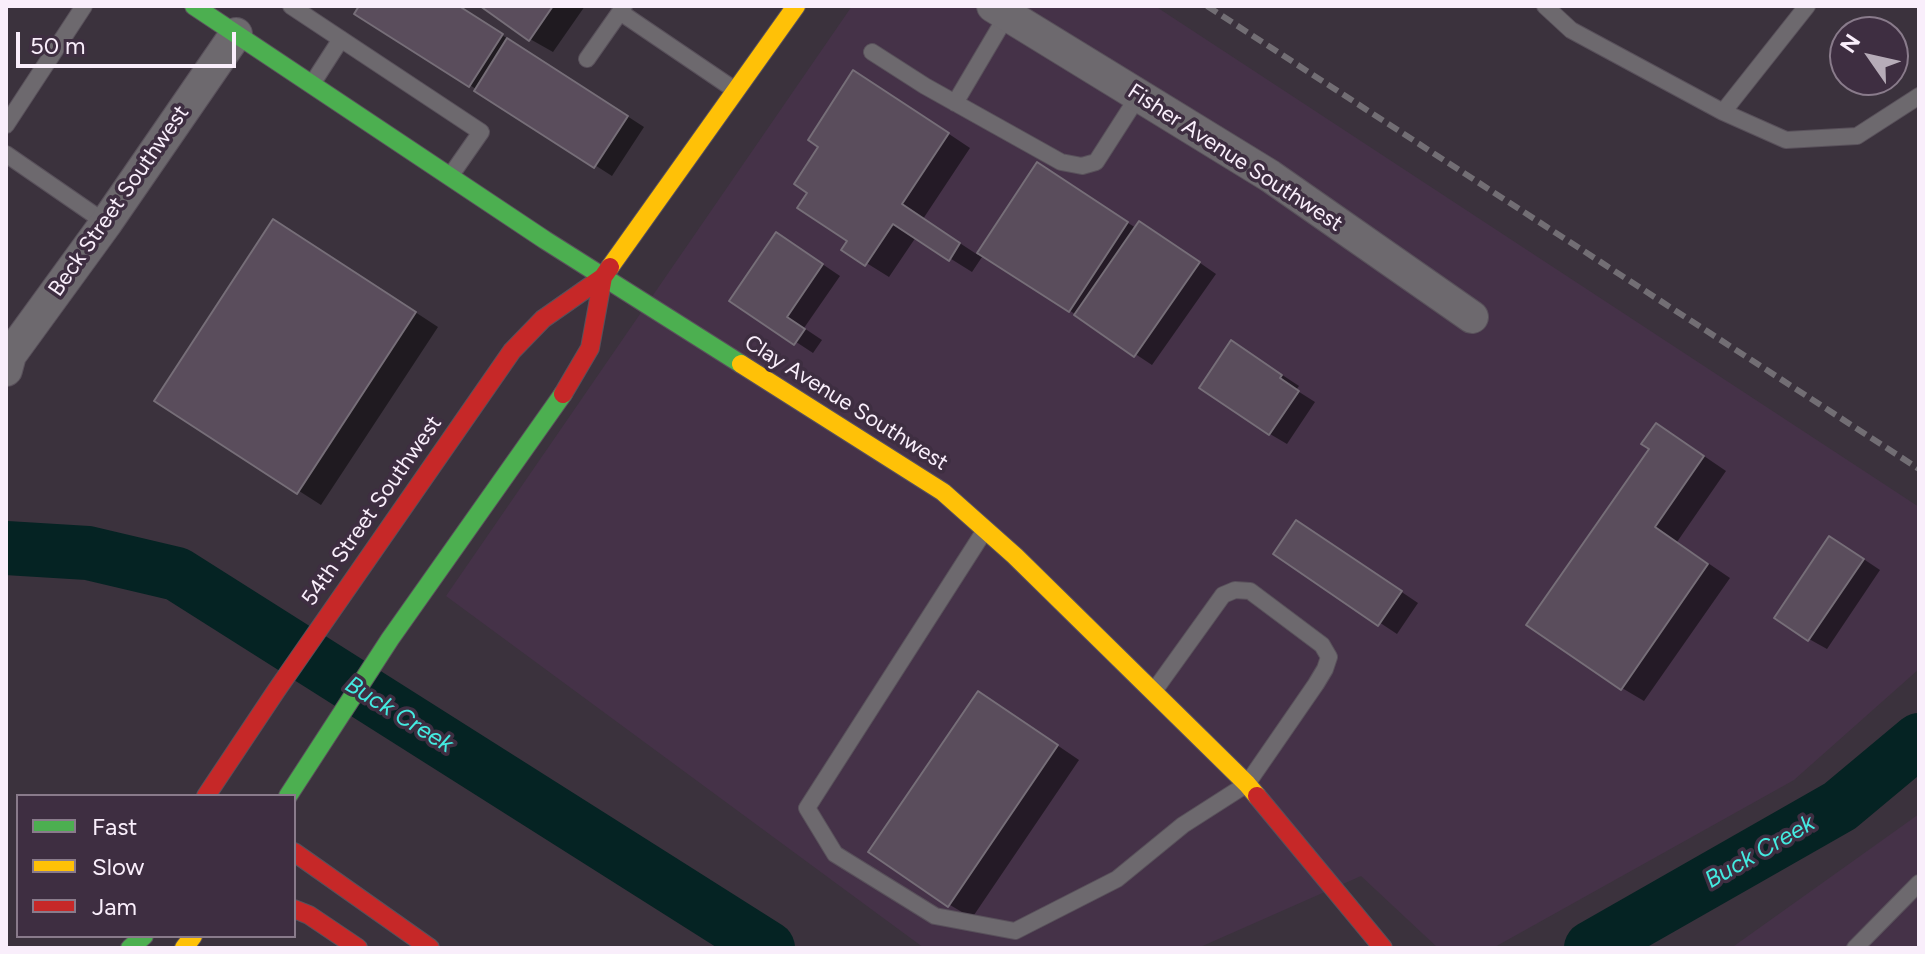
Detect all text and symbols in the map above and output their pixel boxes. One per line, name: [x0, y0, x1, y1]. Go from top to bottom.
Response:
scale bar: [20, 16, 240, 66]
north arrow: [1829, 16, 1909, 96]
text: N: [1834, 29, 1866, 58]
text: 50 m: [30, 31, 86, 60]
street label: Fisher Avenue Southwest: [1123, 79, 1347, 237]
street label: Beck Street Southwest: [43, 100, 195, 302]
street label: Clay Avenue Southwest: [739, 330, 953, 476]
street label: 54th Street Southwest: [296, 411, 448, 611]
water label: Buck Creek: [340, 670, 458, 760]
legend: [16, 794, 296, 938]
water label: Buck Creek: [1700, 809, 1820, 895]
text: Fast: [92, 812, 137, 841]
text: Slow: [92, 852, 144, 881]
text: Jam: [92, 892, 137, 921]

